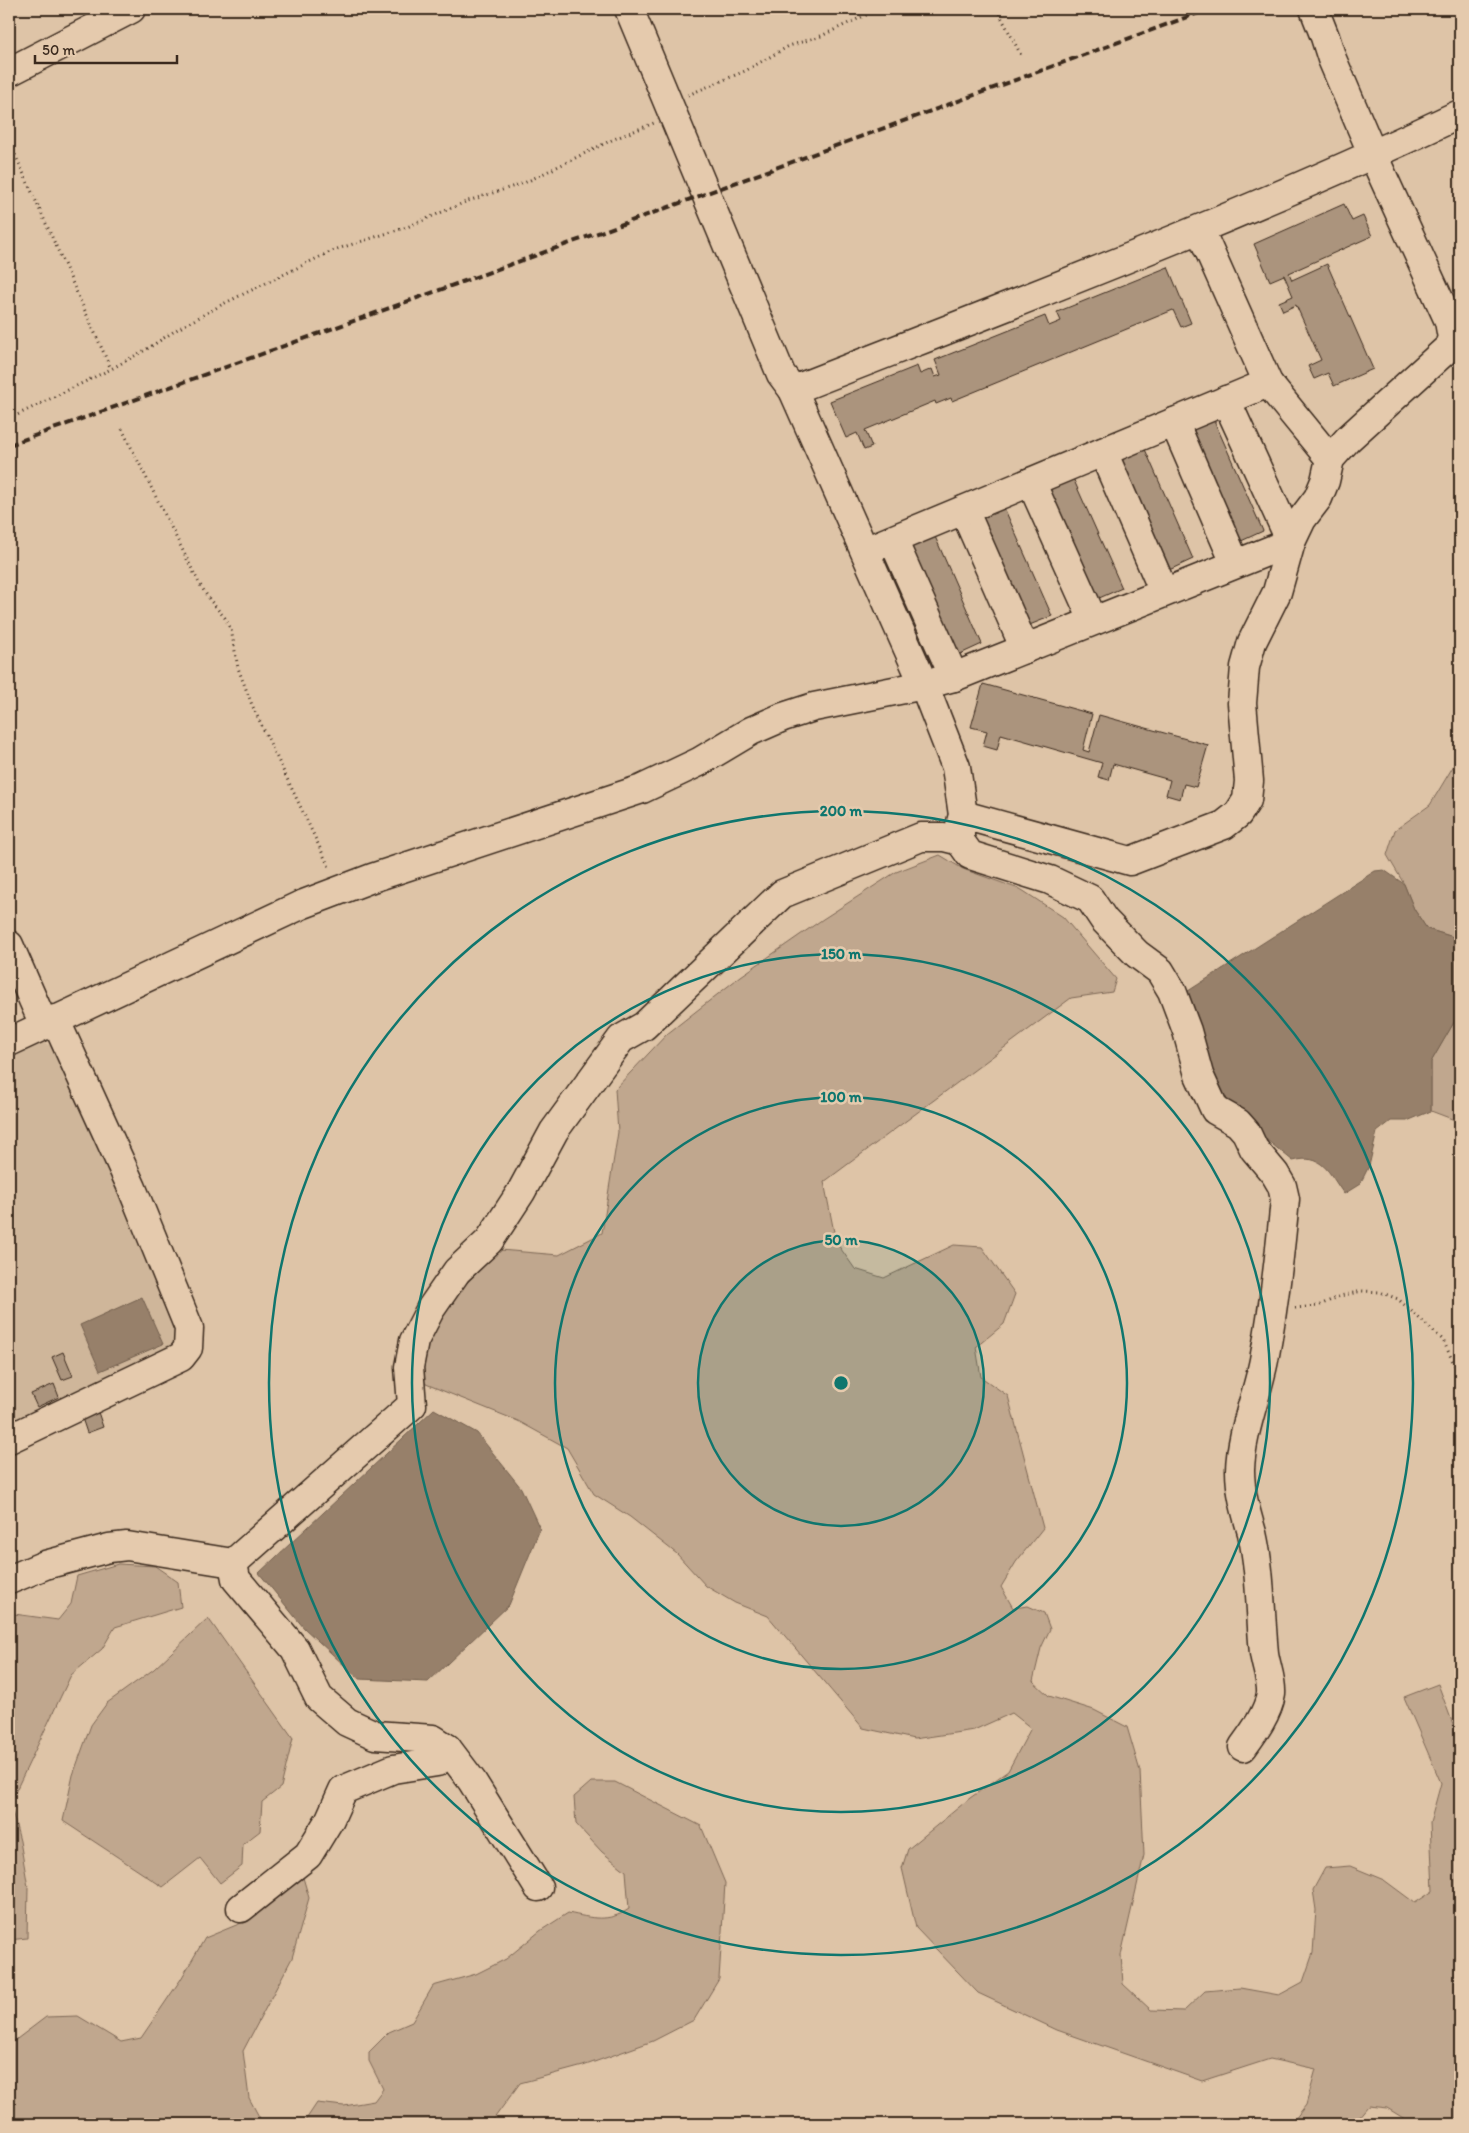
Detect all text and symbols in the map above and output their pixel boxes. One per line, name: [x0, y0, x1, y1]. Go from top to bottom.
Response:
scale bar: [35, 32, 178, 64]
text: 50 m: [42, 41, 75, 59]
text: 200 m: [820, 802, 863, 820]
text: 150 m: [821, 945, 861, 963]
text: 100 m: [820, 1088, 862, 1106]
text: 50 m: [824, 1231, 858, 1249]
centre of rings: [832, 1374, 850, 1392]

